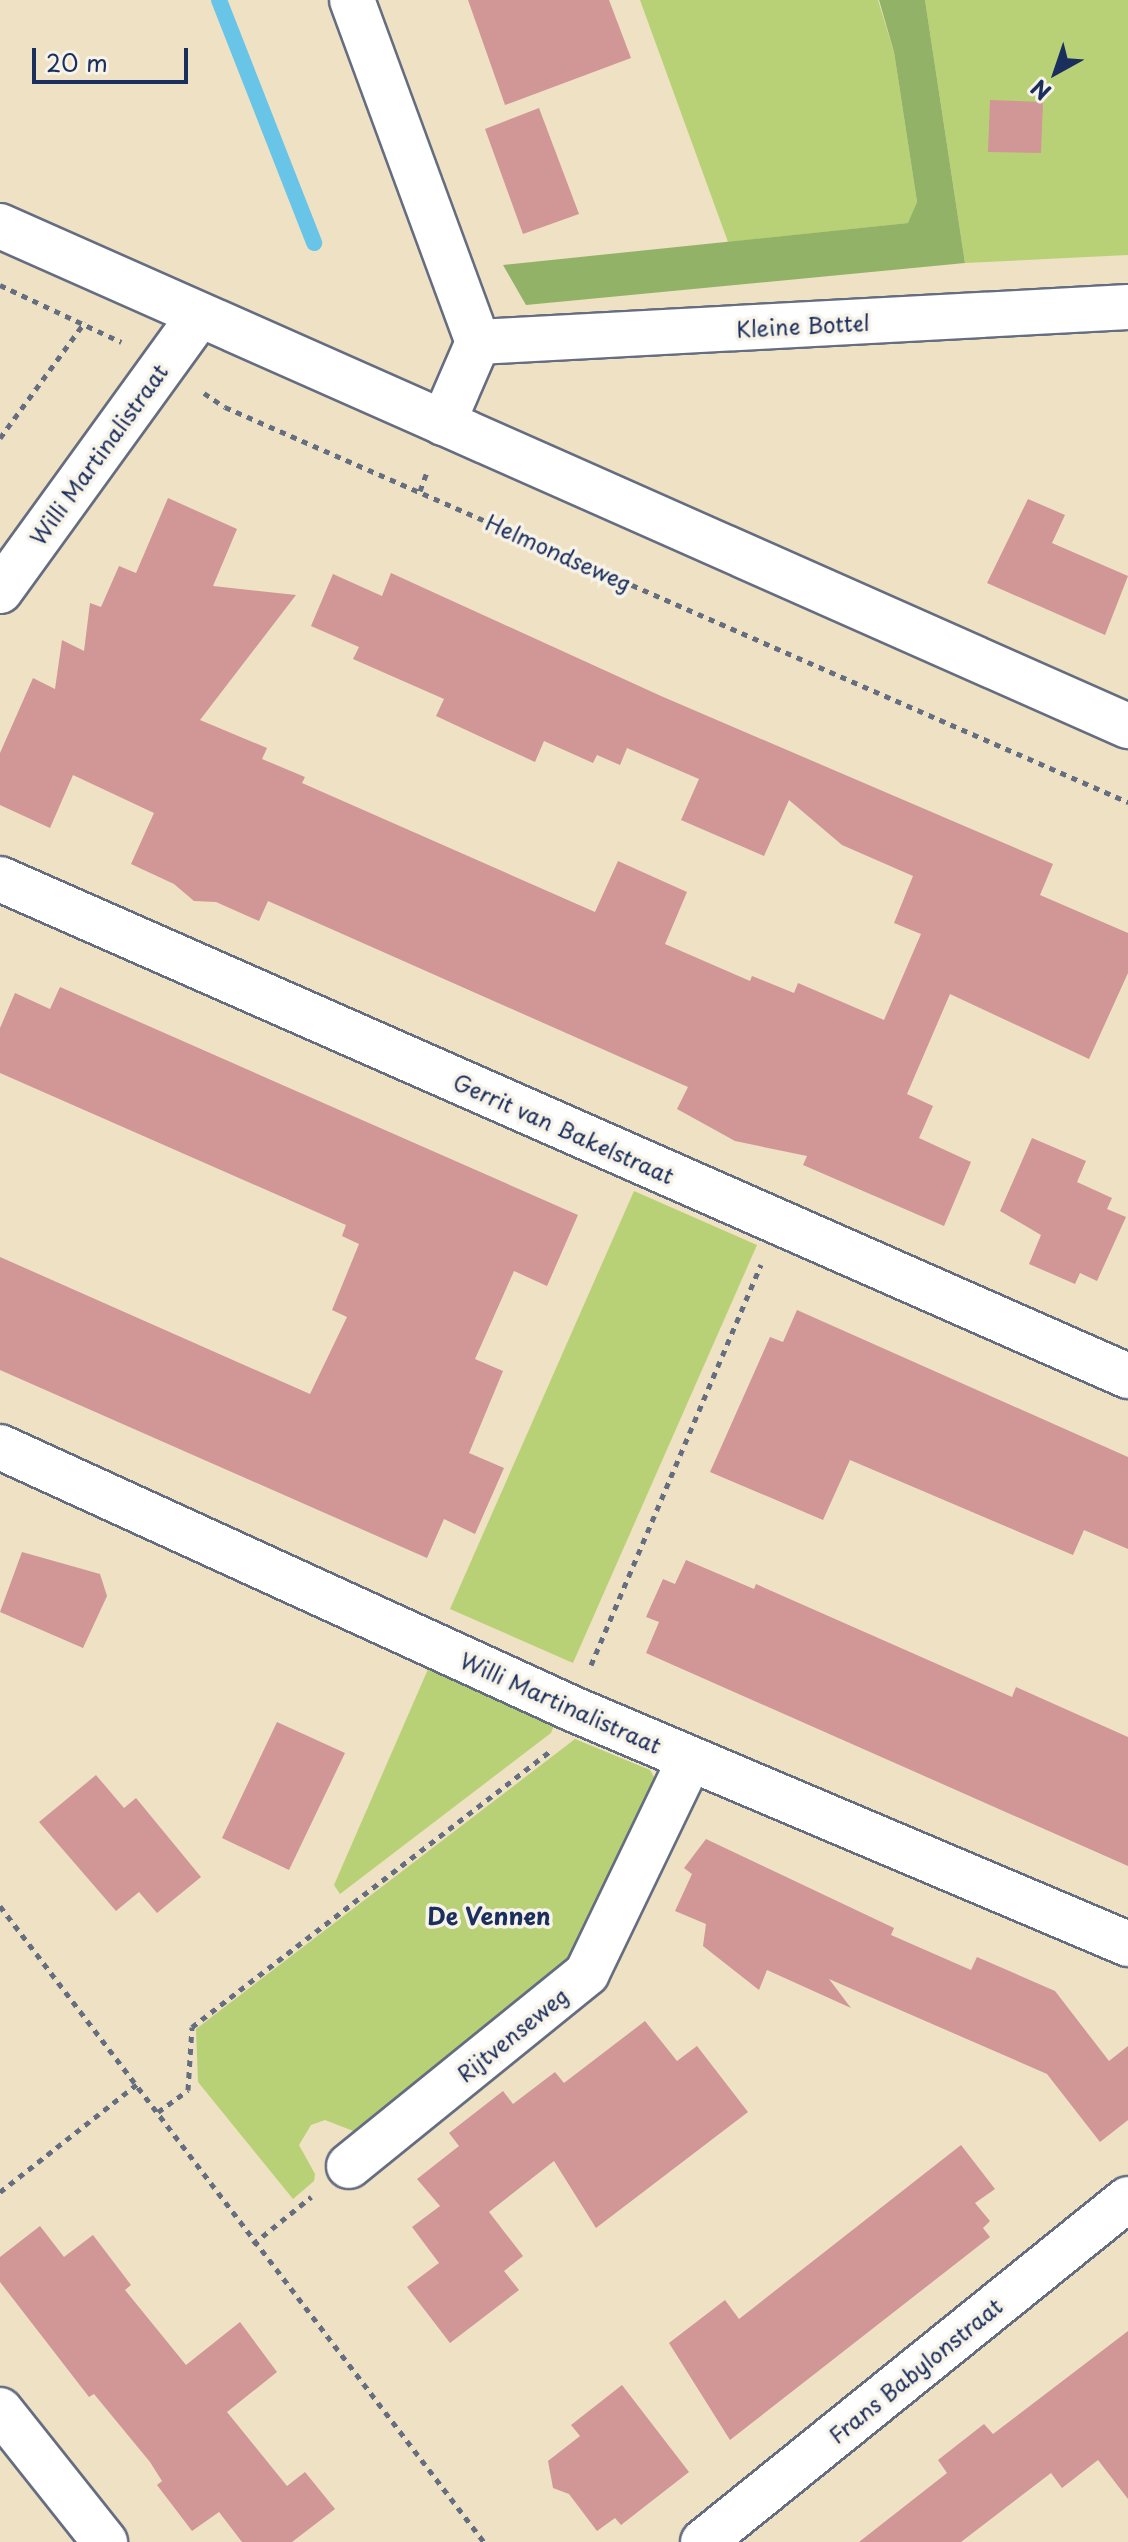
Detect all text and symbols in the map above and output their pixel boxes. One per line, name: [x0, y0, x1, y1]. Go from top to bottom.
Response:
scale bar: [36, 32, 192, 82]
north arrow: [1016, 32, 1096, 112]
text: 20 m: [46, 44, 108, 80]
text: N: [1023, 73, 1058, 109]
street label: Kleine Bottel: [735, 308, 871, 342]
street label: Willi Martinalistraat: [24, 358, 172, 550]
street label: Helmondseweg: [482, 508, 636, 596]
street label: Gerrit van Bakelstraat: [448, 1067, 680, 1189]
street label: Willi Martinalistraat: [457, 1646, 665, 1758]
district label: De Vennen: [426, 1902, 552, 1930]
street label: Rijtvenseweg: [451, 1981, 573, 2087]
street label: Frans Babylonstraat: [823, 2292, 1007, 2448]

